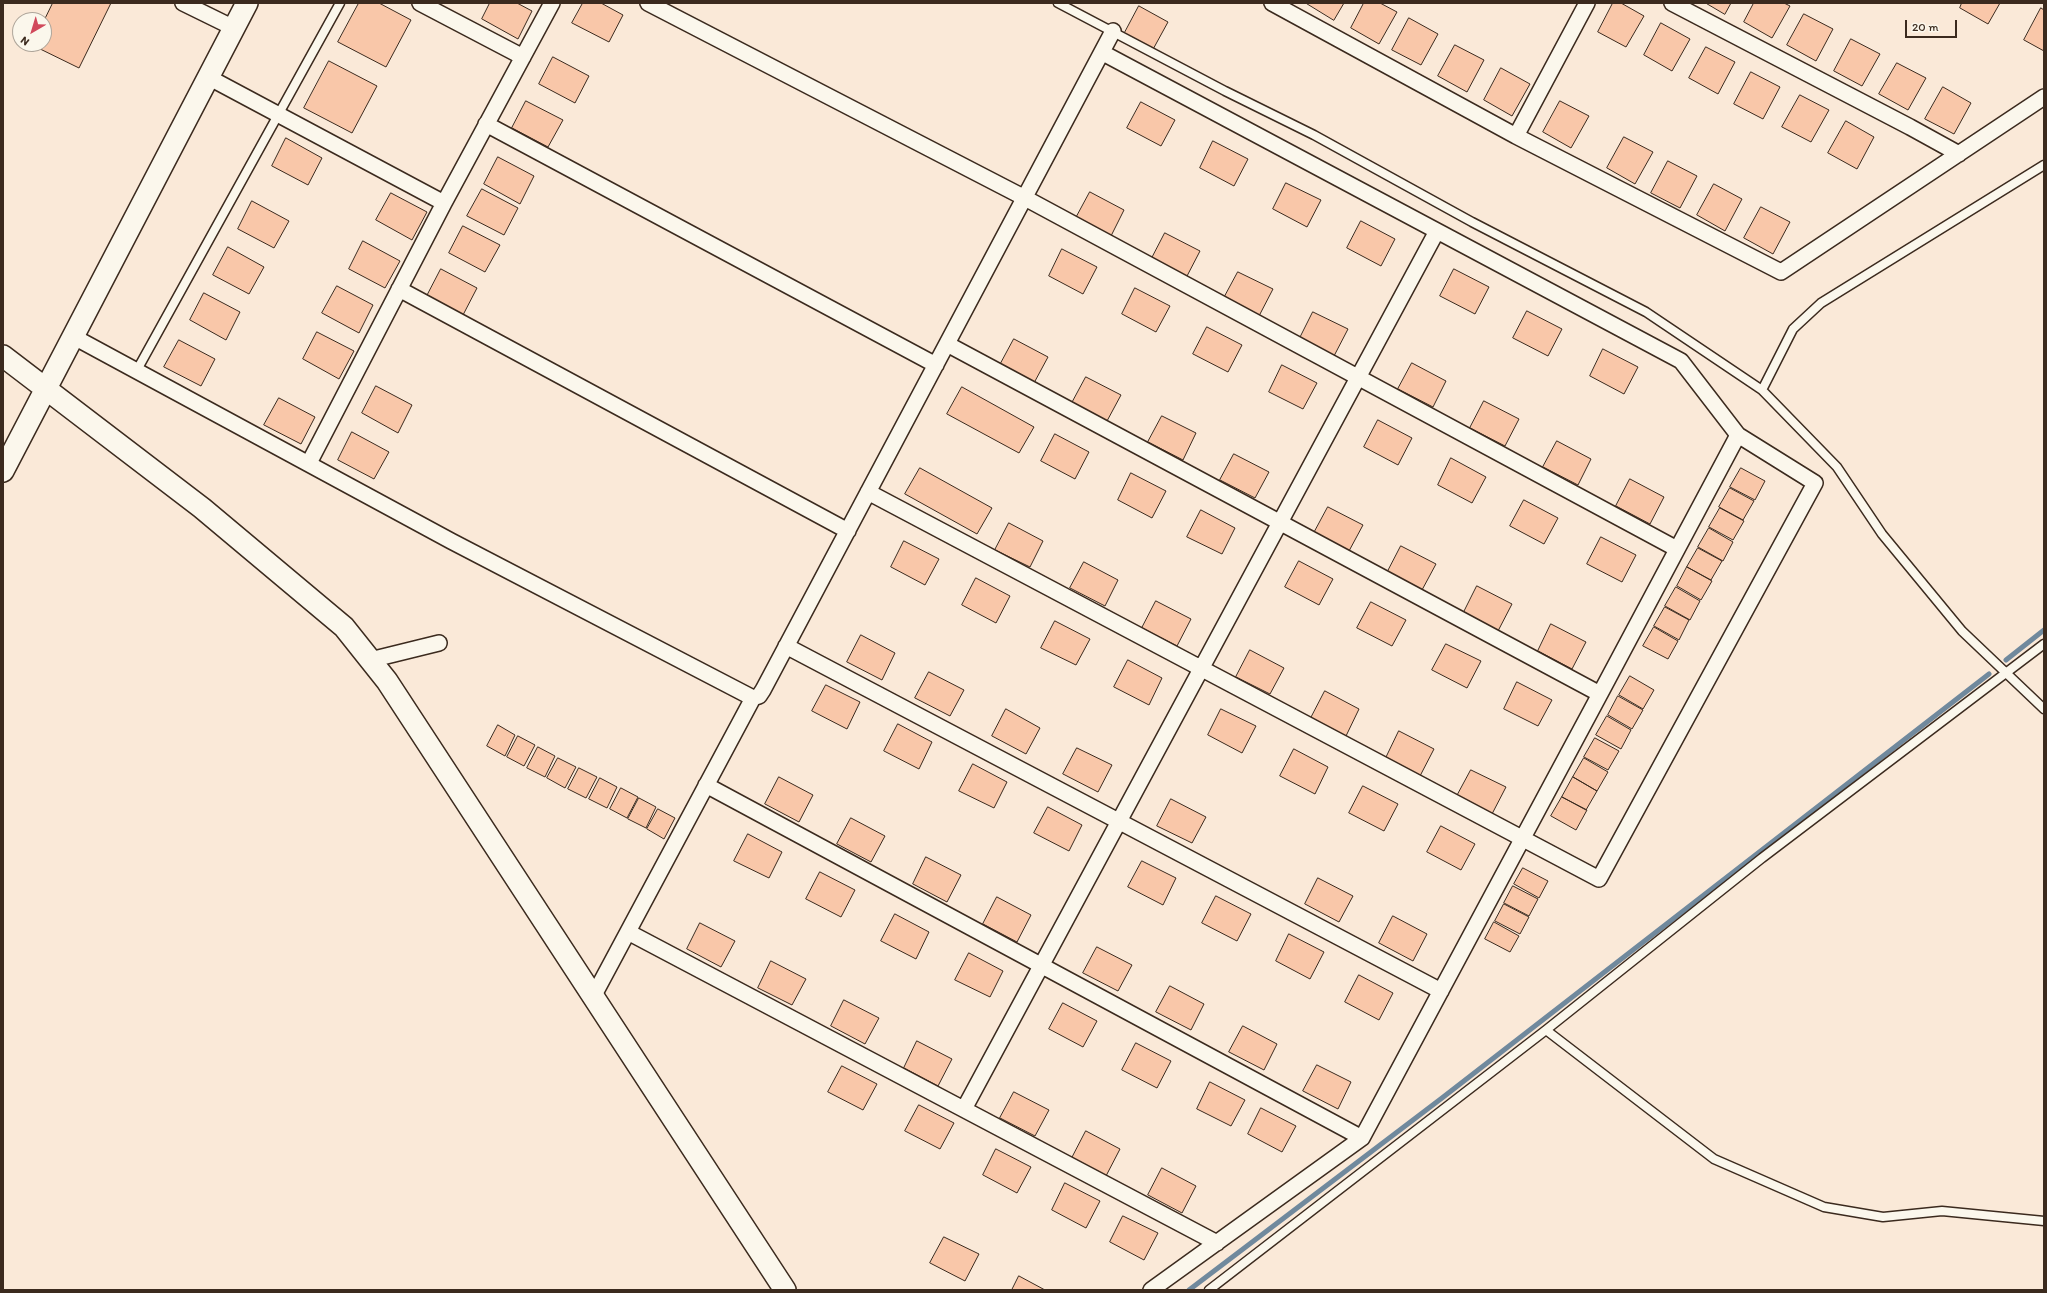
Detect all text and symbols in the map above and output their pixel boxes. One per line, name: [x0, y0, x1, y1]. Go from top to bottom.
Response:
north arrow: [12, 12, 52, 52]
scale bar: [1907, 12, 1959, 38]
text: 20 m: [1912, 20, 1939, 34]
text: N: [18, 34, 32, 48]

